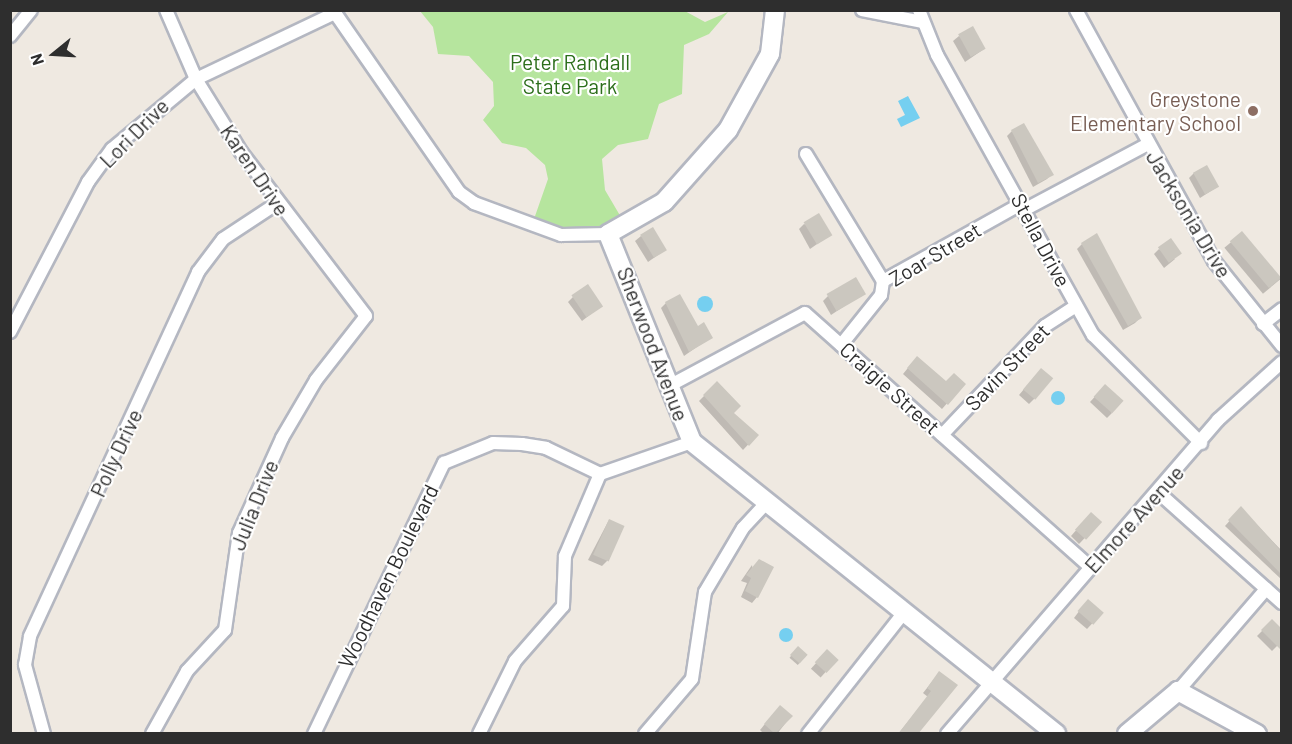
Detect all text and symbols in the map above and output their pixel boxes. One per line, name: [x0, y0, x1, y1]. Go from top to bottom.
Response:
north arrow: [24, 24, 84, 84]
park label: Peter Randall State Park: [510, 49, 630, 99]
text: N: [26, 52, 47, 68]
place label: Greystone Elementary School: [1070, 86, 1241, 136]
street label: Lori Drive: [94, 93, 174, 173]
marker: Greystone Elementary School: [1246, 104, 1260, 118]
street label: Karen Drive: [215, 120, 295, 220]
street label: Jacksonia Drive: [1141, 146, 1237, 282]
street label: Stella Drive: [1006, 189, 1076, 291]
street label: Zoar Street: [884, 217, 986, 291]
street label: Sherwood Avenue: [612, 263, 694, 425]
street label: Savin Street: [959, 318, 1055, 416]
street label: Craigie Street: [835, 337, 945, 439]
street label: Polly Drive: [85, 405, 147, 501]
street label: Julia Drive: [224, 456, 284, 554]
street label: Elmore Avenue: [1079, 460, 1189, 578]
street label: Woodhaven Boulevard: [333, 480, 443, 672]

